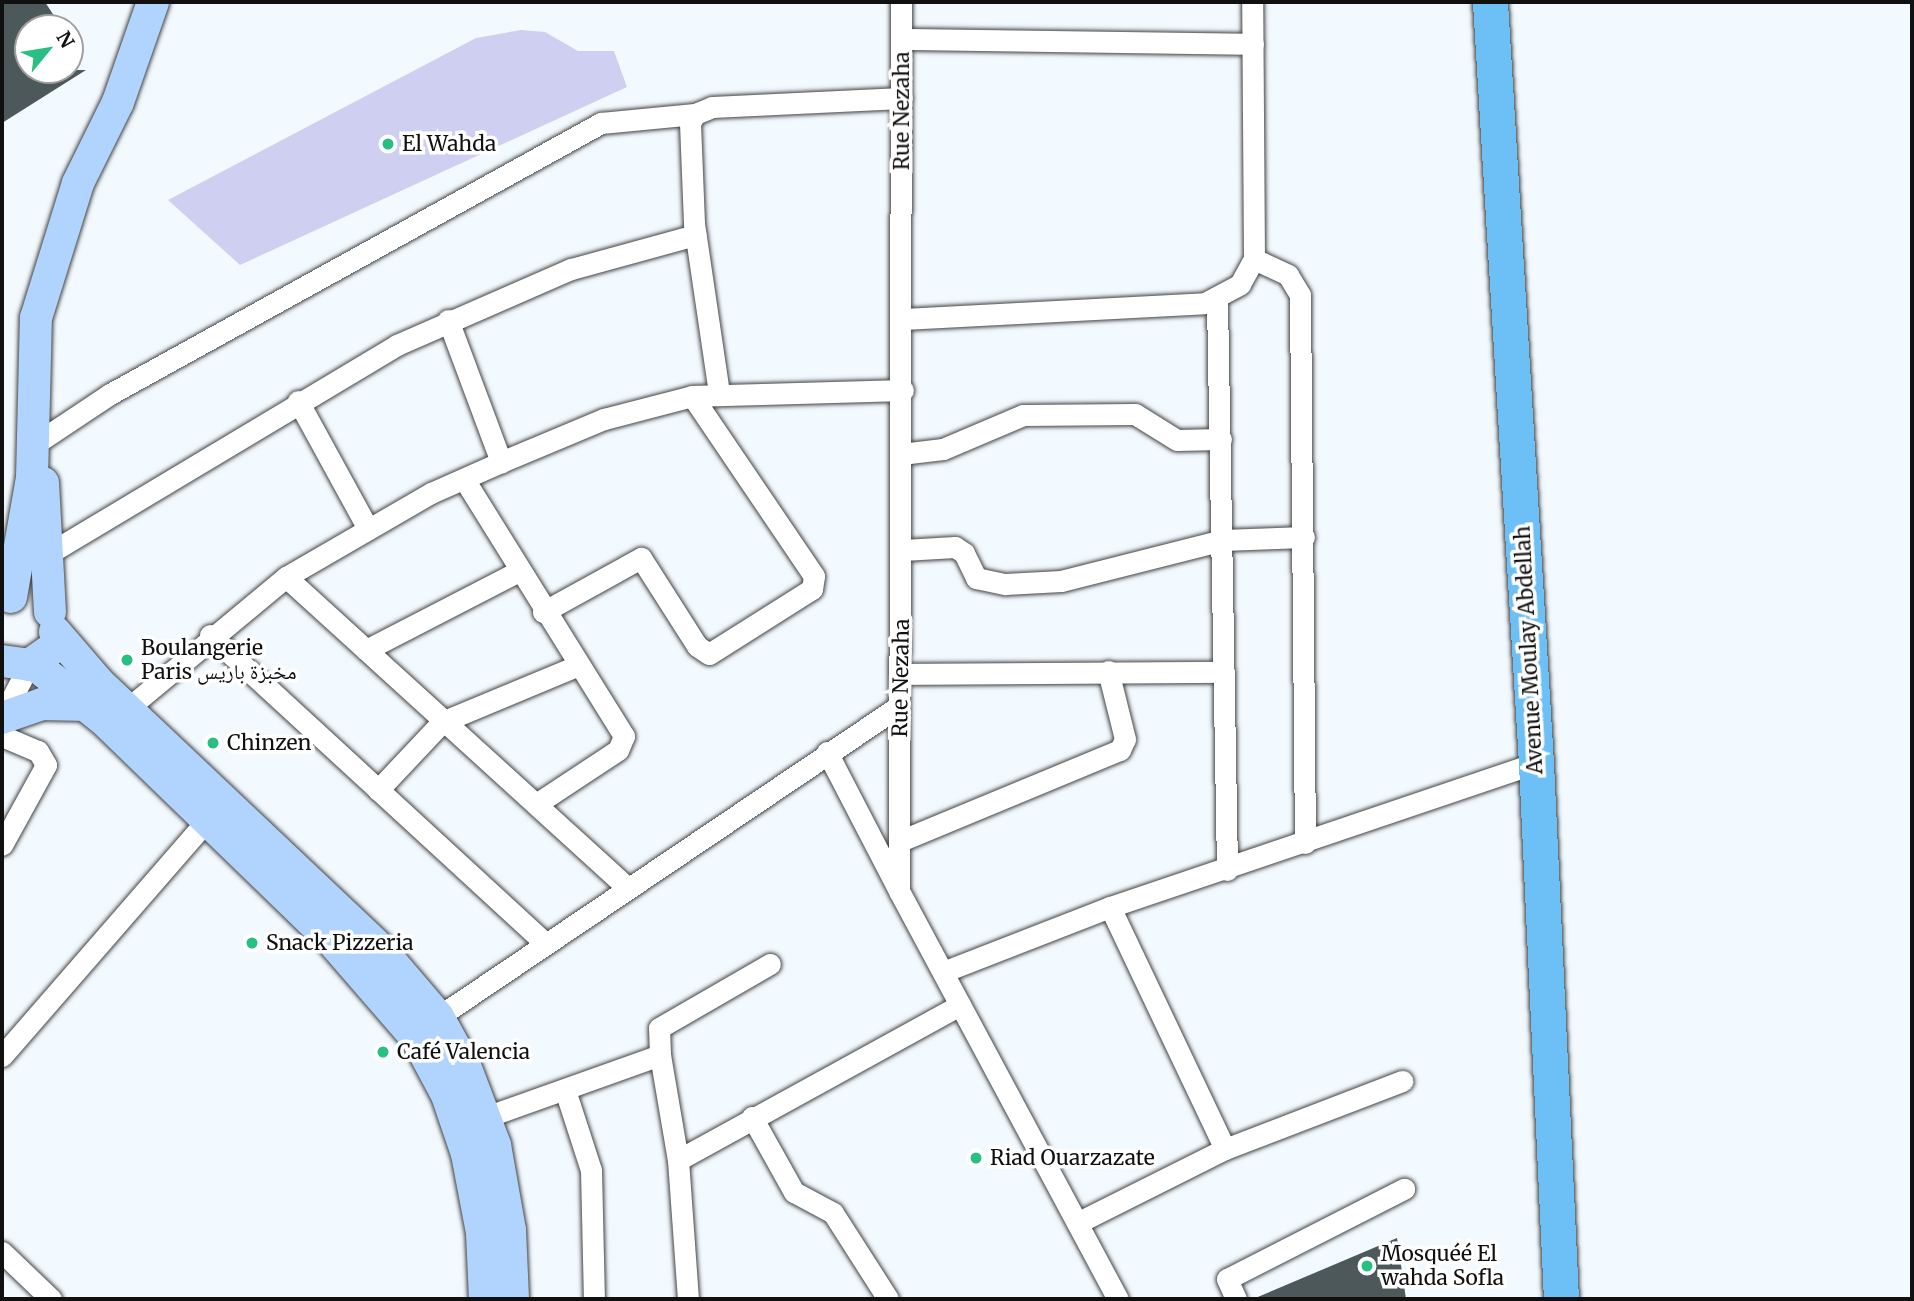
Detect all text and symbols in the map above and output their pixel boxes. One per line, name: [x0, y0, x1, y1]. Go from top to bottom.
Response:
north arrow: [14, 14, 84, 84]
text: N: [51, 27, 80, 52]
street label: Rue Nezaha: [889, 52, 915, 170]
place label: El Wahda: [402, 131, 496, 157]
marker: El Wahda: [380, 136, 396, 152]
street label: Avenue Moulay Abdellah: [1510, 525, 1548, 775]
street label: Rue Nezaha: [887, 618, 915, 738]
place label: Boulangerie Paris مخبزة باريس: [141, 635, 297, 685]
marker: Boulangerie Paris مخبزة باريس: [119, 652, 135, 668]
place label: Chinzen: [227, 730, 311, 756]
marker: Chinzen: [205, 735, 221, 751]
place label: Snack Pizzeria: [266, 930, 414, 956]
marker: Snack Pizzeria: [244, 935, 260, 951]
place label: Café Valencia: [397, 1039, 530, 1065]
marker: Café Valencia: [375, 1044, 391, 1060]
place label: Riad Ouarzazate: [990, 1145, 1155, 1171]
marker: Riad Ouarzazate: [968, 1150, 984, 1166]
place label: Mosquéé El wahda Sofla: [1381, 1241, 1504, 1291]
marker: Mosquéé El wahda Sofla: [1359, 1258, 1375, 1274]

